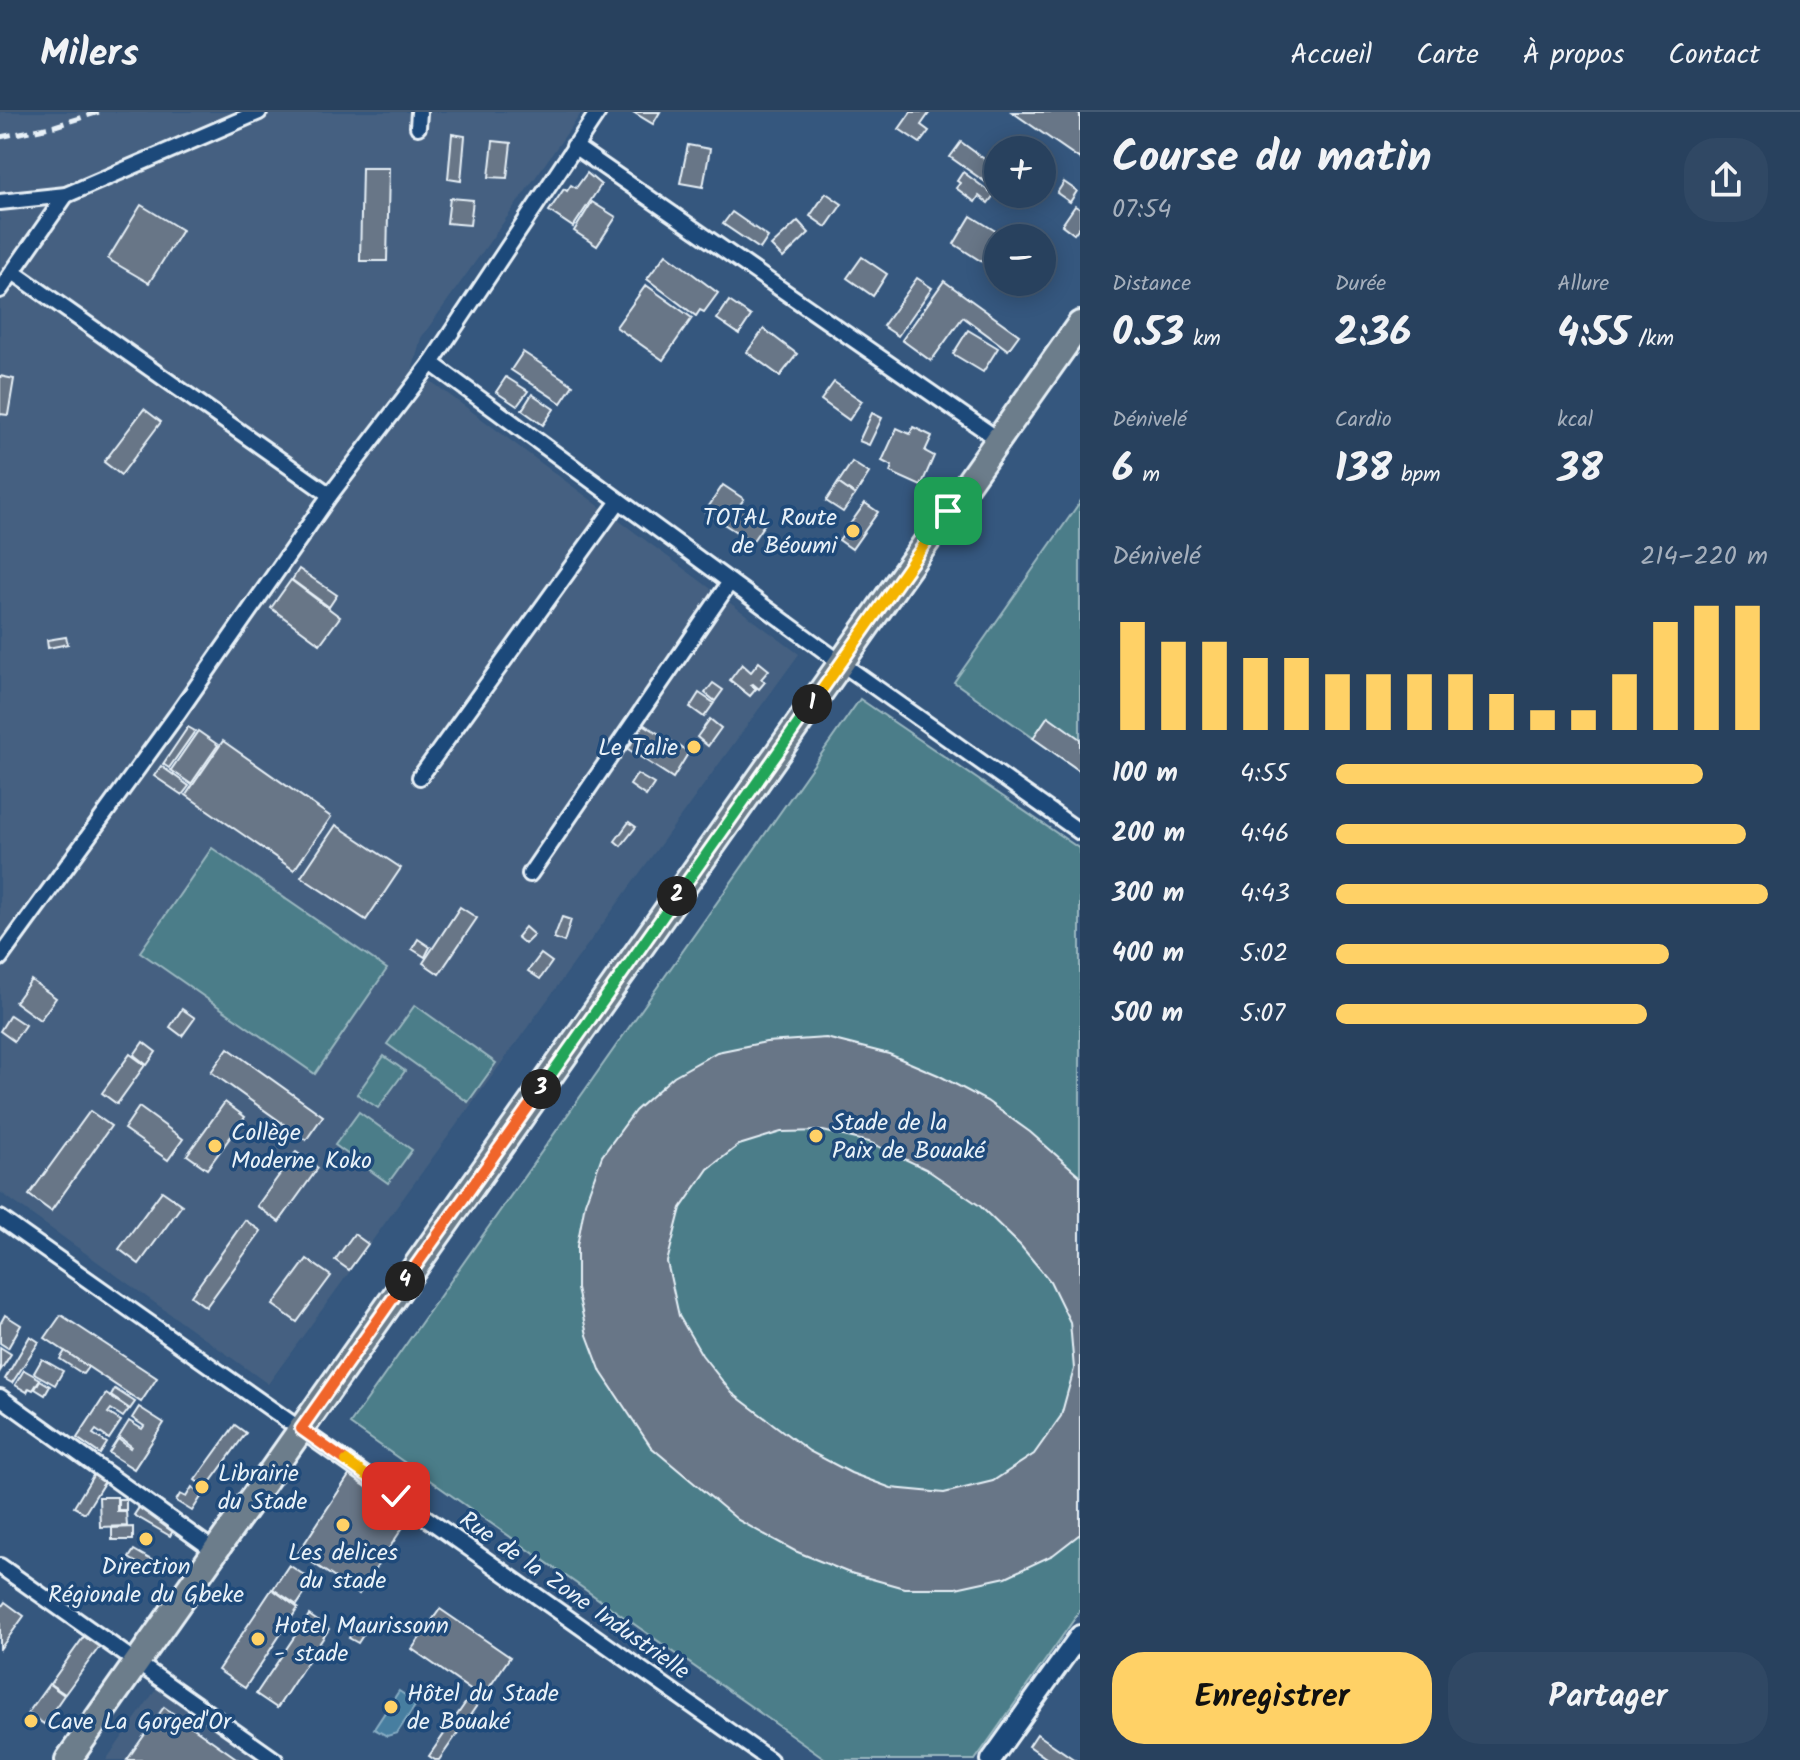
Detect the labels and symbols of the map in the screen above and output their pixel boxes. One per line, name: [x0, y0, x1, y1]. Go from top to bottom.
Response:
pin: [914, 477, 982, 545]
place label: TOTAL Route de Béoumi: [703, 499, 838, 566]
marker: TOTAL Route de Béoumi: [844, 522, 862, 540]
pin: 1: [792, 684, 832, 724]
place label: Le Talie: [598, 729, 678, 768]
marker: Le Talie: [685, 738, 703, 756]
pin: 2: [657, 876, 697, 916]
pin: 3: [521, 1069, 561, 1109]
place label: Stade de la Paix de Bouaké: [832, 1104, 986, 1171]
place label: Collège Moderne Koko: [231, 1114, 372, 1181]
marker: Stade de la Paix de Bouaké: [807, 1127, 825, 1145]
marker: Collège Moderne Koko: [206, 1137, 224, 1155]
pin: 4: [385, 1261, 425, 1301]
place label: Librairie du Stade: [218, 1455, 307, 1522]
pin: [362, 1462, 430, 1530]
marker: Librairie du Stade: [193, 1478, 211, 1496]
street label: Rue de la Zone Industrielle: [451, 1502, 698, 1691]
marker: Les delices du stade: [334, 1516, 352, 1534]
marker: Direction Régionale du Gbeke: [137, 1530, 155, 1548]
place label: Les delices du stade: [288, 1534, 398, 1601]
place label: Direction Régionale du Gbeke: [48, 1548, 244, 1615]
place label: Hotel Maurissonn - stade: [274, 1607, 449, 1674]
marker: Hotel Maurissonn - stade: [249, 1630, 267, 1648]
place label: Hôtel du Stade de Bouaké: [407, 1675, 559, 1742]
marker: Hôtel du Stade de Bouaké: [382, 1698, 400, 1716]
place label: Cave La Gorged'Or: [47, 1703, 233, 1742]
marker: Cave La Gorged'Or: [22, 1712, 40, 1730]

